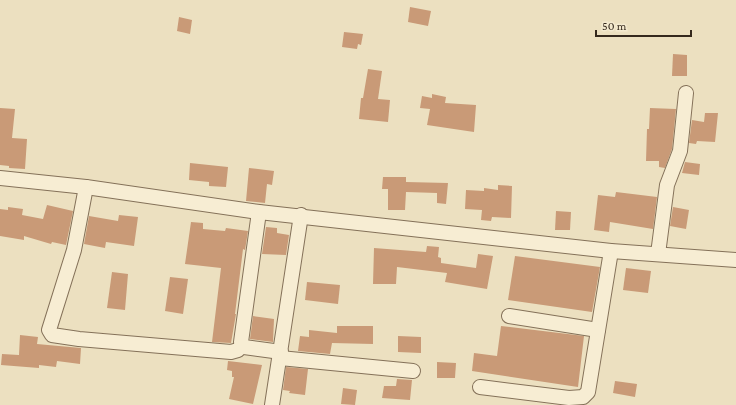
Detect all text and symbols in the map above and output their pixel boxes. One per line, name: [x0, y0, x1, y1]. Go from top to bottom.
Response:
scale bar: [596, 12, 691, 38]
text: 50 m: [602, 19, 627, 33]

